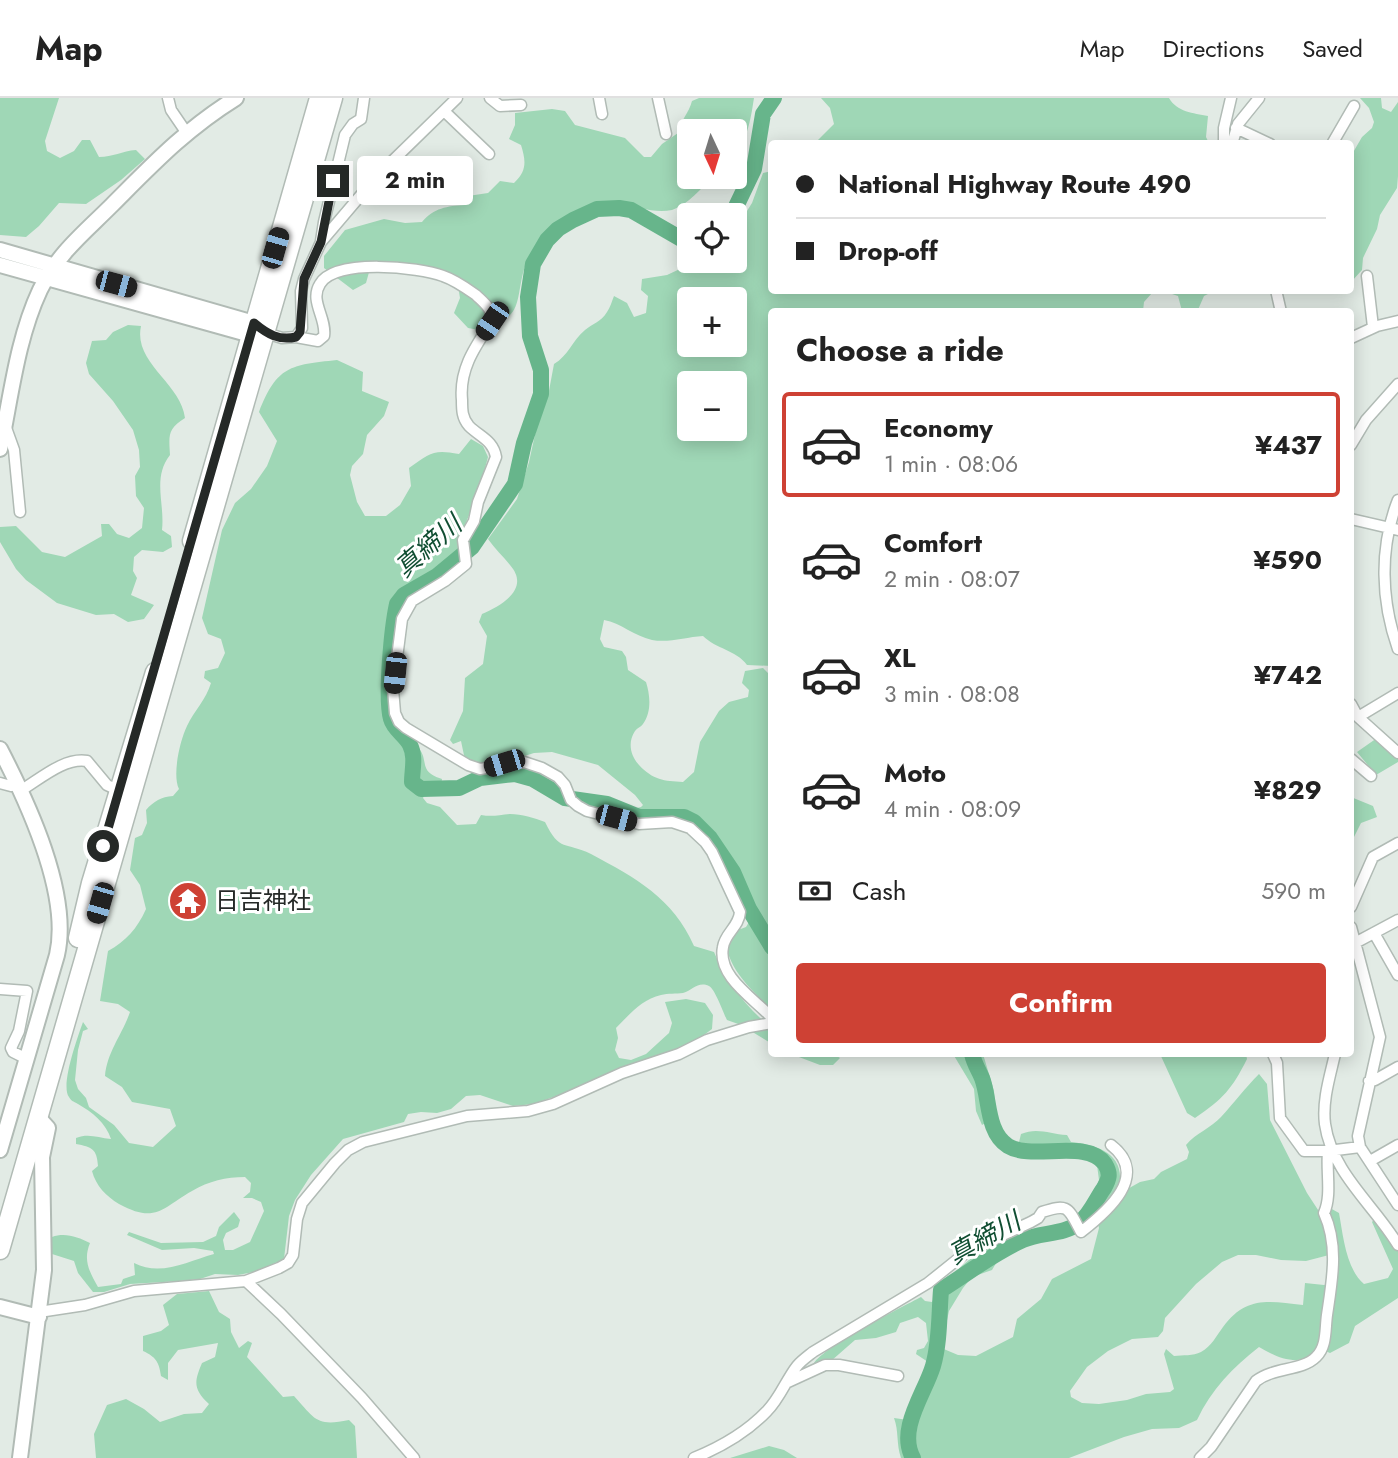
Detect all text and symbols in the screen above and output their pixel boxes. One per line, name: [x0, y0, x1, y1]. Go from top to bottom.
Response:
text: Map: [35, 25, 103, 72]
text: Map: [1080, 31, 1125, 66]
text: Directions: [1163, 31, 1264, 66]
text: Saved: [1302, 31, 1363, 66]
north arrow: [677, 119, 747, 189]
map controls: [677, 119, 747, 441]
callout: 2 min: [358, 156, 473, 206]
text: 2 min: [385, 163, 445, 197]
route end: [317, 165, 349, 197]
text: National Highway Route 490: [838, 165, 1191, 203]
button: locate: [677, 203, 747, 273]
car: [260, 225, 291, 271]
text: Drop-off: [838, 232, 938, 270]
car: [93, 268, 140, 300]
button: +: [677, 287, 747, 357]
car: [472, 298, 513, 344]
text: Choose a ride: [796, 327, 1004, 373]
button: −: [677, 371, 747, 441]
text: Economy: [884, 409, 993, 447]
icon: car: [800, 413, 863, 476]
text: ¥437: [1255, 426, 1322, 464]
text: 1 min · 08:06: [884, 447, 1018, 481]
water label: 真締川: [386, 504, 472, 586]
text: Comfort: [884, 524, 982, 562]
icon: car: [800, 528, 863, 591]
text: ¥590: [1253, 541, 1322, 579]
text: 2 min · 08:07: [884, 562, 1020, 596]
text: XL: [884, 639, 916, 677]
icon: car: [800, 643, 863, 706]
car: [383, 651, 408, 695]
text: ¥742: [1254, 656, 1322, 694]
text: 3 min · 08:08: [884, 677, 1020, 711]
car: [481, 747, 528, 779]
text: Moto: [884, 754, 946, 792]
icon: car: [800, 758, 863, 821]
text: ¥829: [1254, 771, 1322, 809]
text: 4 min · 08:09: [884, 792, 1021, 826]
car: [593, 802, 640, 834]
route start: [87, 830, 119, 862]
icon: cash: [796, 872, 834, 910]
text: Cash: [852, 872, 906, 910]
text: 590 m: [1261, 874, 1326, 908]
car: [85, 880, 116, 926]
temple icon: 日吉神社: [167, 880, 209, 922]
place label: 日吉神社: [215, 883, 311, 918]
button: Confirm: [796, 963, 1326, 1043]
water label: 真締川: [941, 1201, 1030, 1274]

